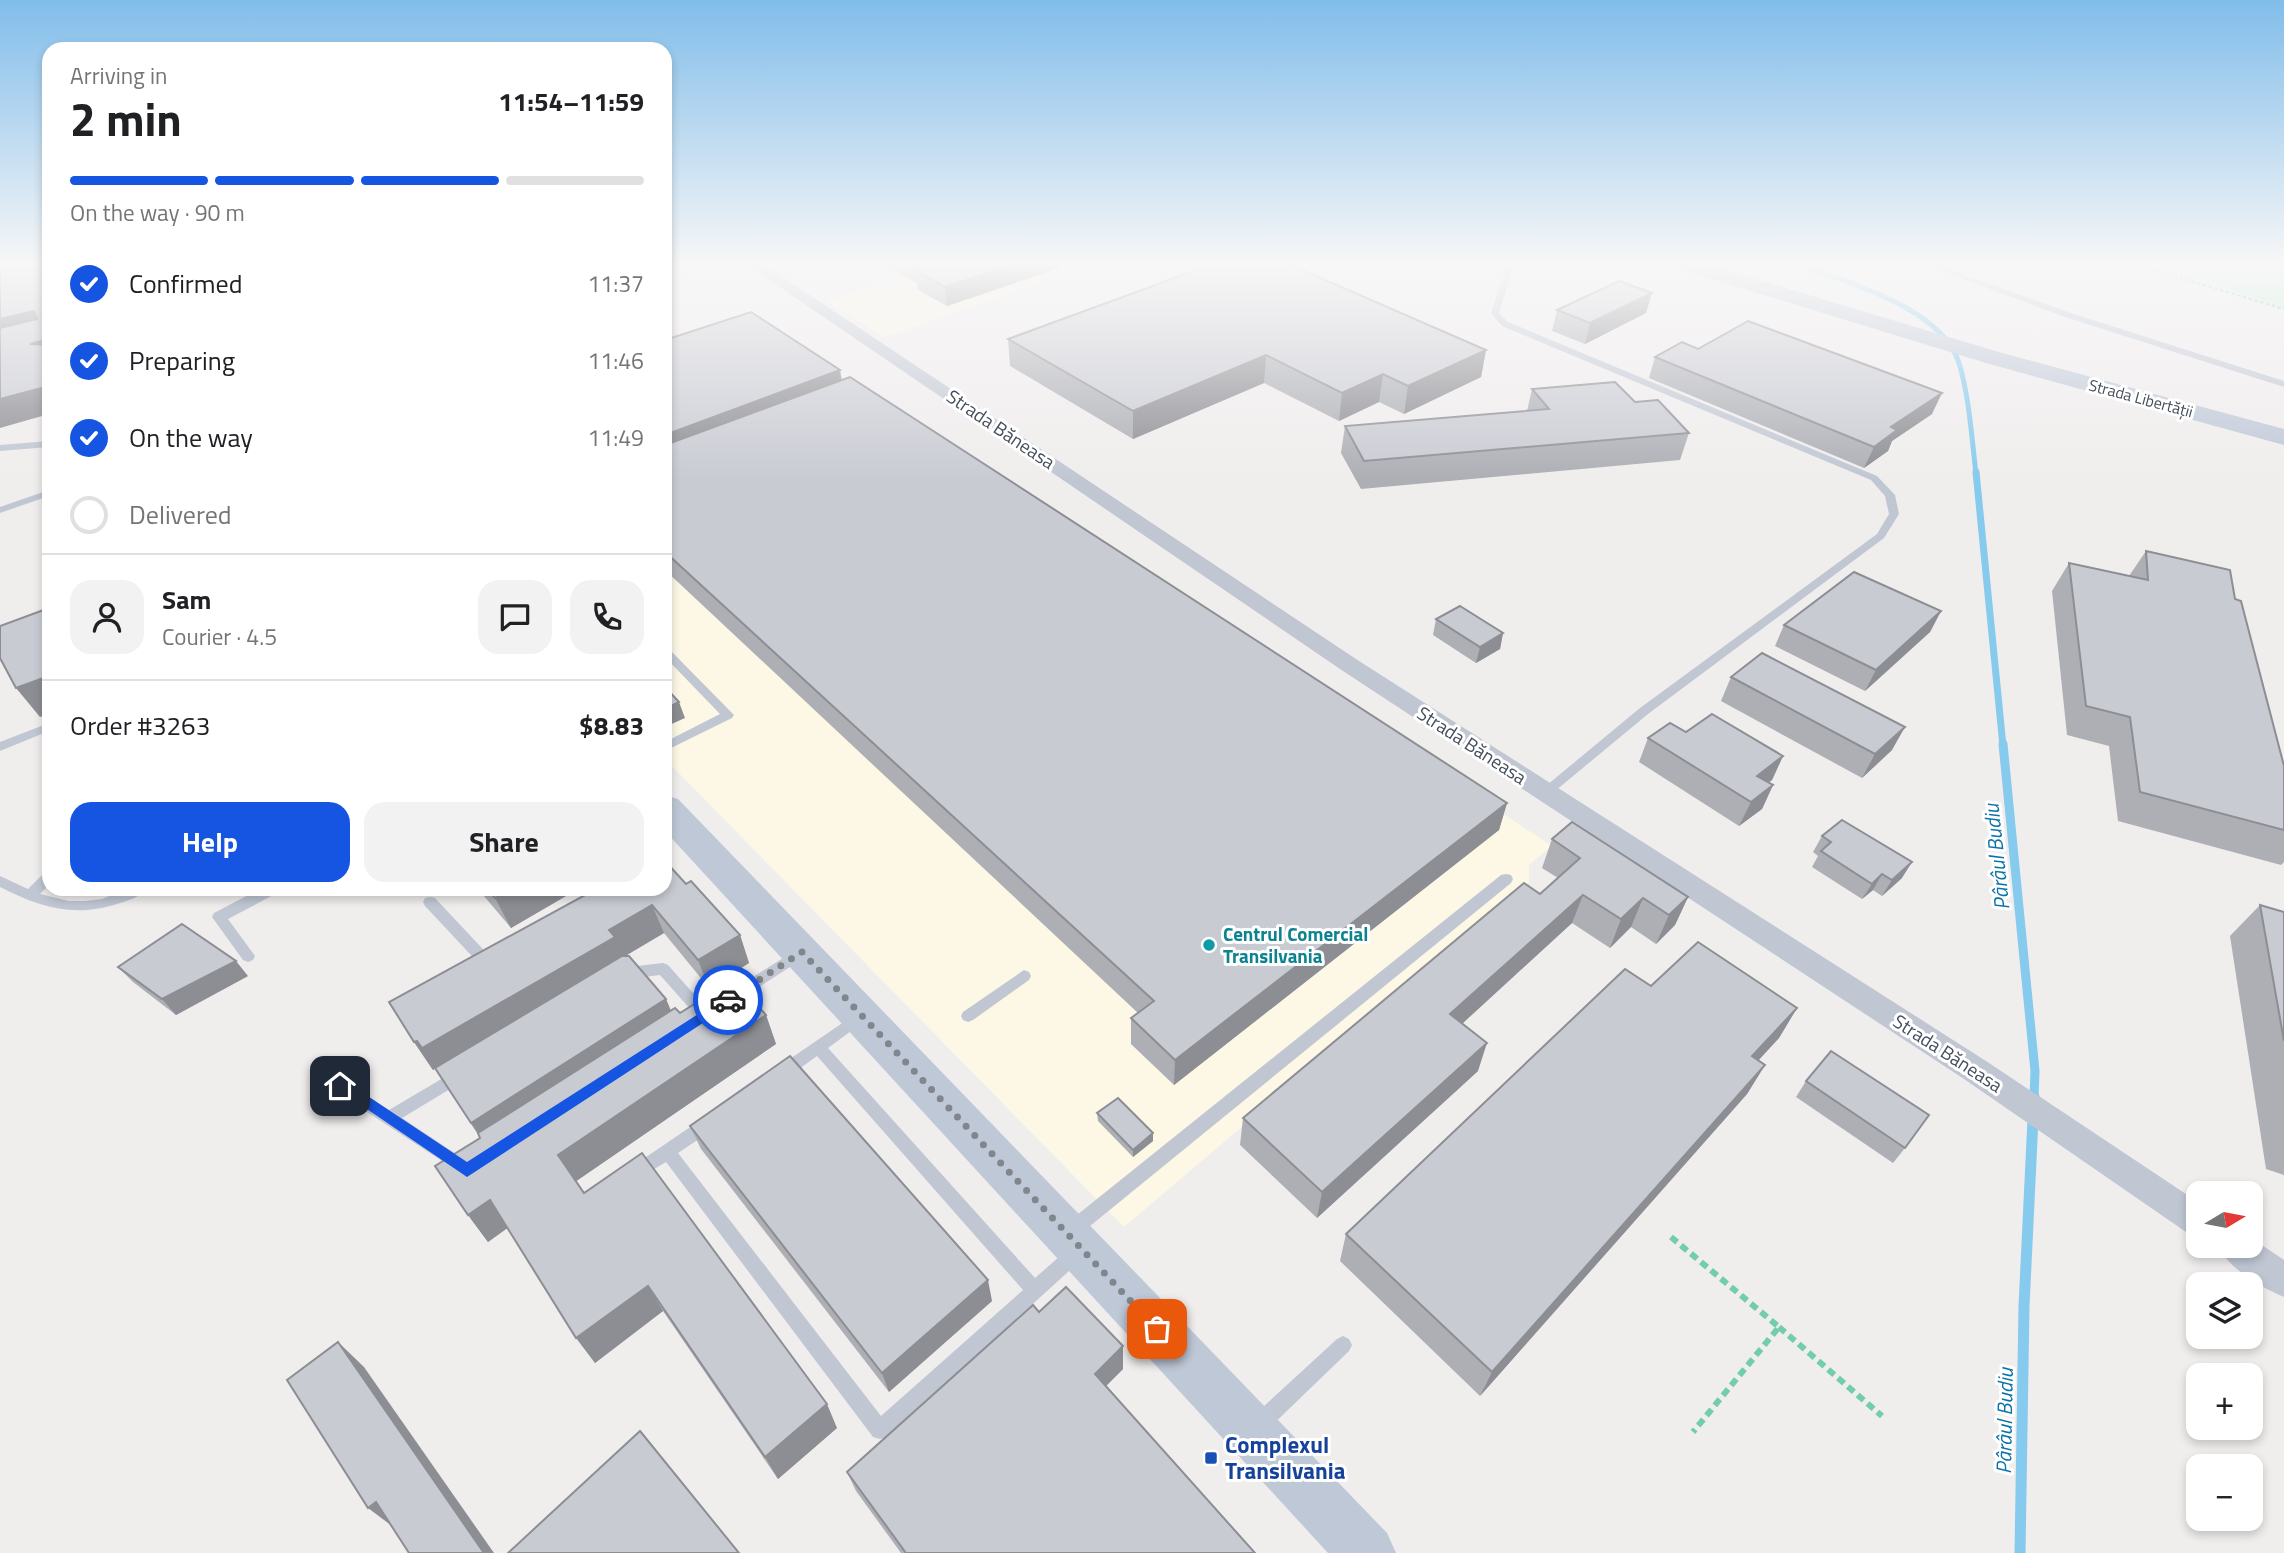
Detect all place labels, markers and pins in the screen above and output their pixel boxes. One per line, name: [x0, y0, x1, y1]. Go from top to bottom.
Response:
place label: Centrul Comercial Transilvania: [1223, 919, 1368, 970]
marker: Centrul Comercial Transilvania: [1201, 937, 1217, 953]
pin: [310, 1056, 370, 1116]
pin: [1127, 1299, 1187, 1359]
place label: Complexul Transilvania: [1225, 1427, 1345, 1488]
marker: Complexul Transilvania: [1203, 1450, 1219, 1466]

